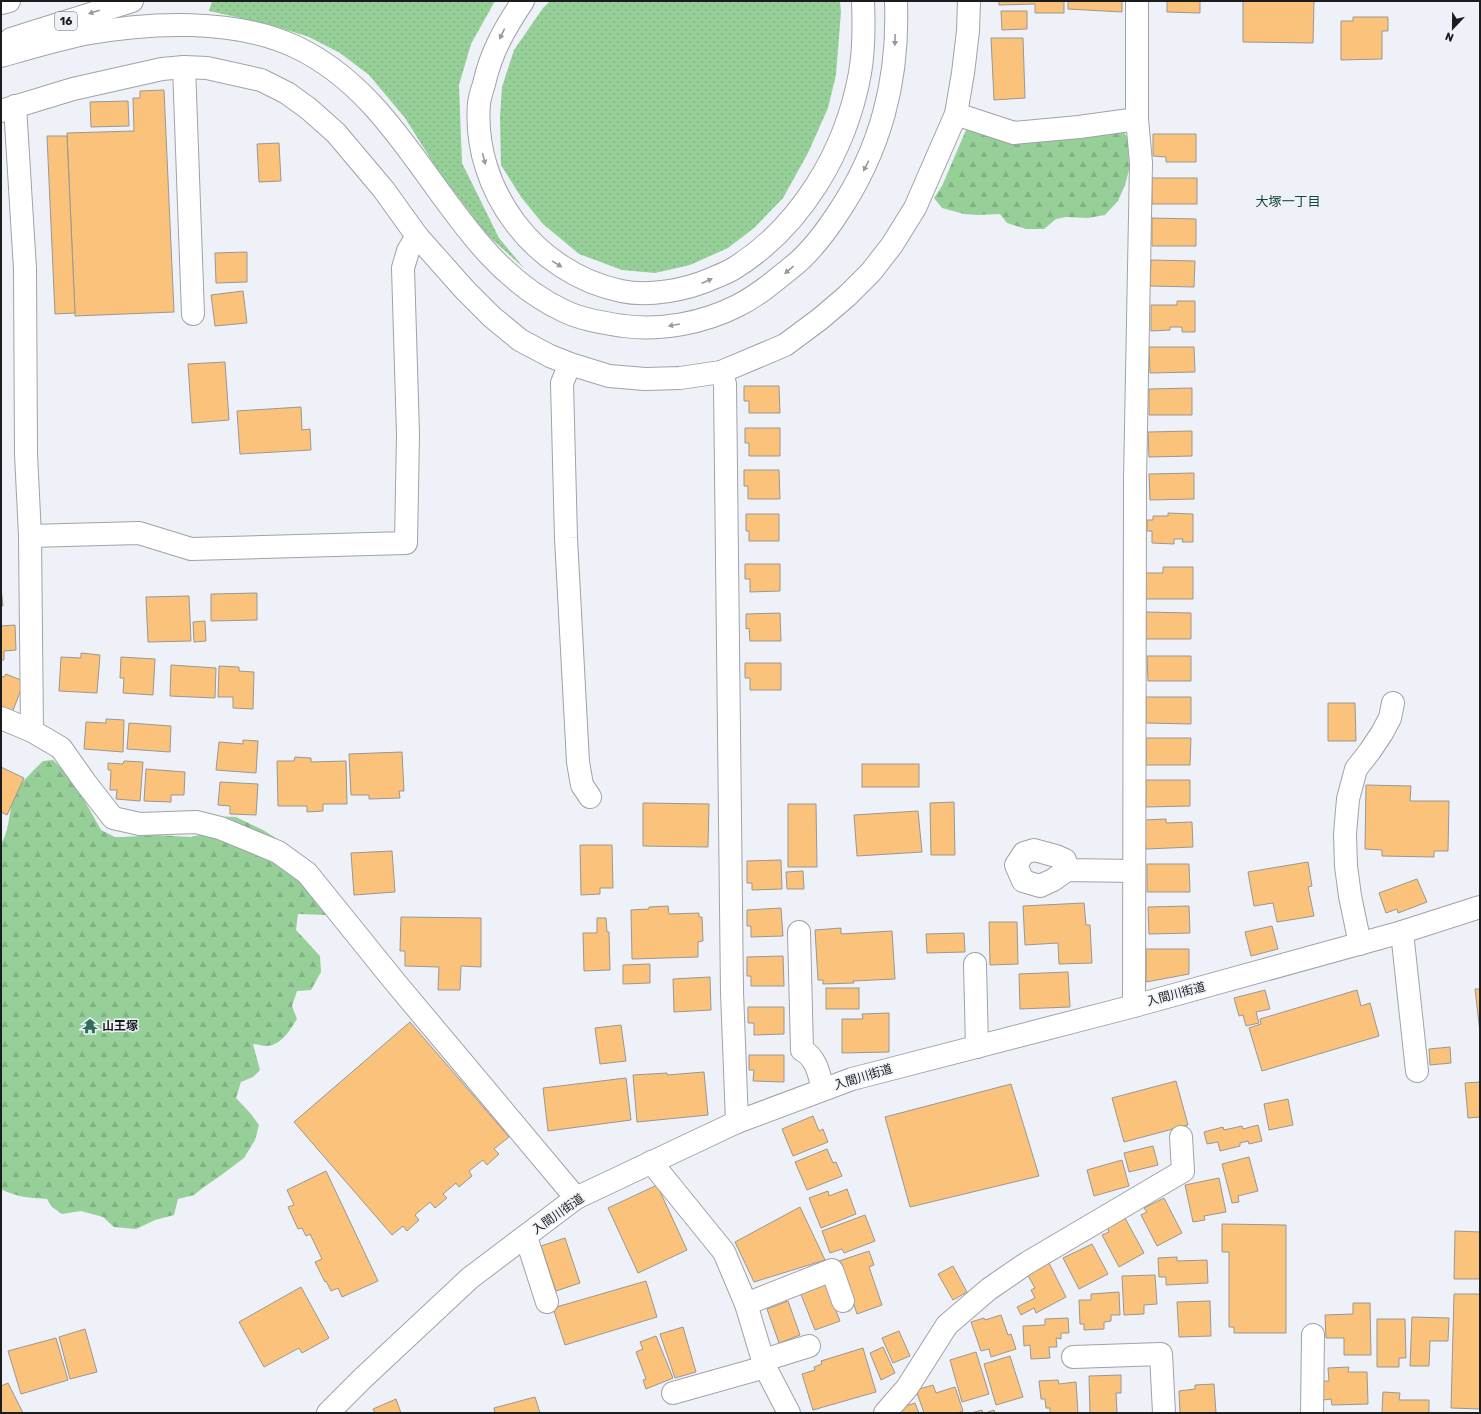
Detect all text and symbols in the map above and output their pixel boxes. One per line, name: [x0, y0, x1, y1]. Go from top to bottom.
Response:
north arrow: [1433, 8, 1473, 48]
one-way arrow: [88, 10, 100, 16]
road number: 16: [55, 12, 77, 30]
one-way arrow: [499, 28, 505, 40]
text: N: [1443, 29, 1456, 44]
one-way arrow: [892, 34, 899, 46]
one-way arrow: [481, 154, 487, 166]
one-way arrow: [862, 160, 869, 171]
district label: 大塚一丁目: [1255, 194, 1321, 209]
one-way arrow: [551, 260, 563, 267]
one-way arrow: [784, 265, 795, 274]
one-way arrow: [701, 278, 713, 284]
one-way arrow: [668, 322, 680, 328]
street label: 入間川街道: [1145, 979, 1207, 1009]
temple icon: 山王塚: [81, 1017, 99, 1035]
place label: 山王塚: [102, 1019, 138, 1033]
street label: 入間川街道: [832, 1062, 894, 1092]
street label: 入間川街道: [529, 1191, 587, 1237]

